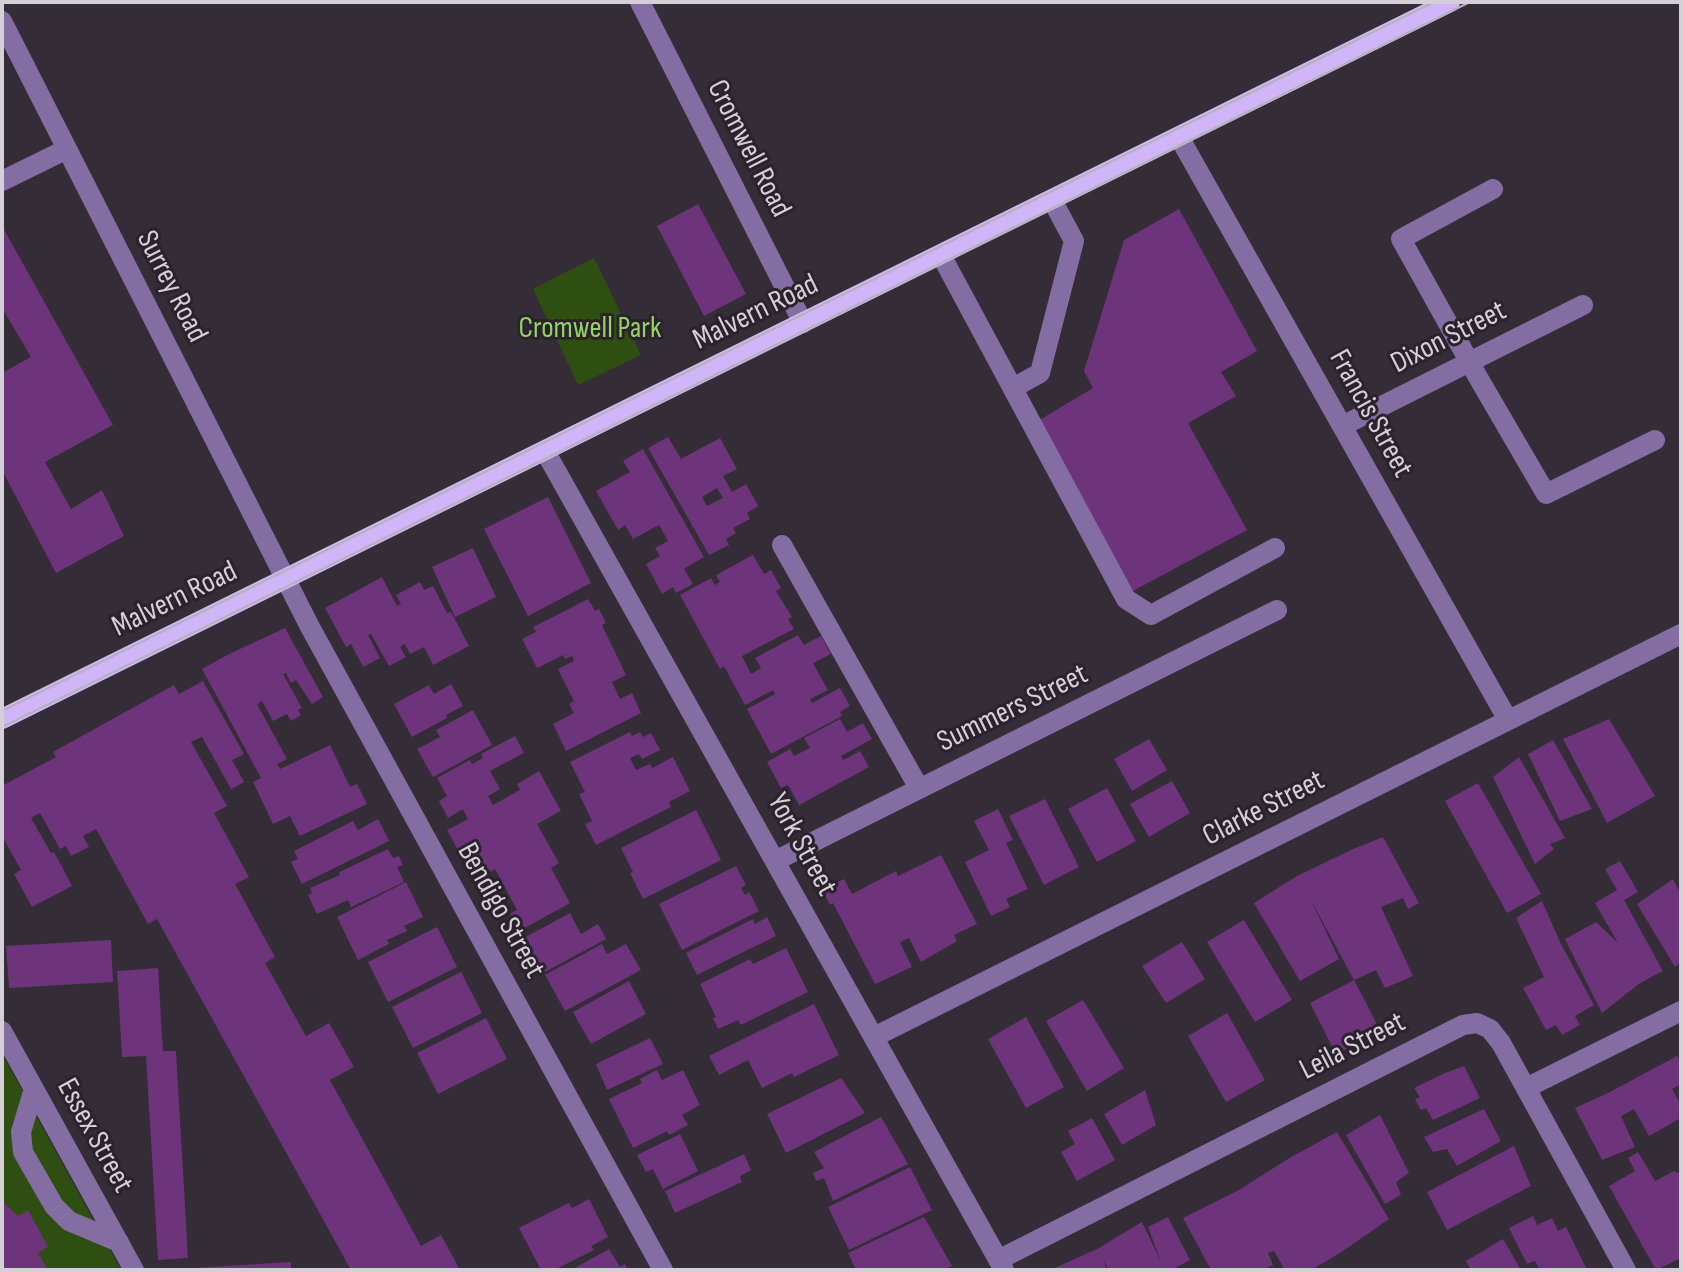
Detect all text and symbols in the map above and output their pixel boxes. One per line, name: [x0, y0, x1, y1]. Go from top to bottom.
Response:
street label: Cromwell Road: [698, 74, 798, 224]
street label: Surrey Road: [128, 225, 214, 349]
street label: Malvern Road: [688, 267, 824, 359]
street label: Dixon Street: [1385, 294, 1513, 382]
park label: Cromwell Park: [519, 311, 661, 347]
street label: Francis Street: [1320, 344, 1420, 484]
street label: Malvern Road: [107, 554, 243, 646]
street label: Summers Street: [932, 657, 1094, 761]
street label: Clarke Street: [1197, 763, 1331, 855]
street label: York Street: [758, 787, 844, 903]
street label: Bendigo Street: [448, 837, 552, 985]
street label: Leila Street: [1294, 1005, 1412, 1089]
street label: Essex Street: [48, 1073, 140, 1199]

